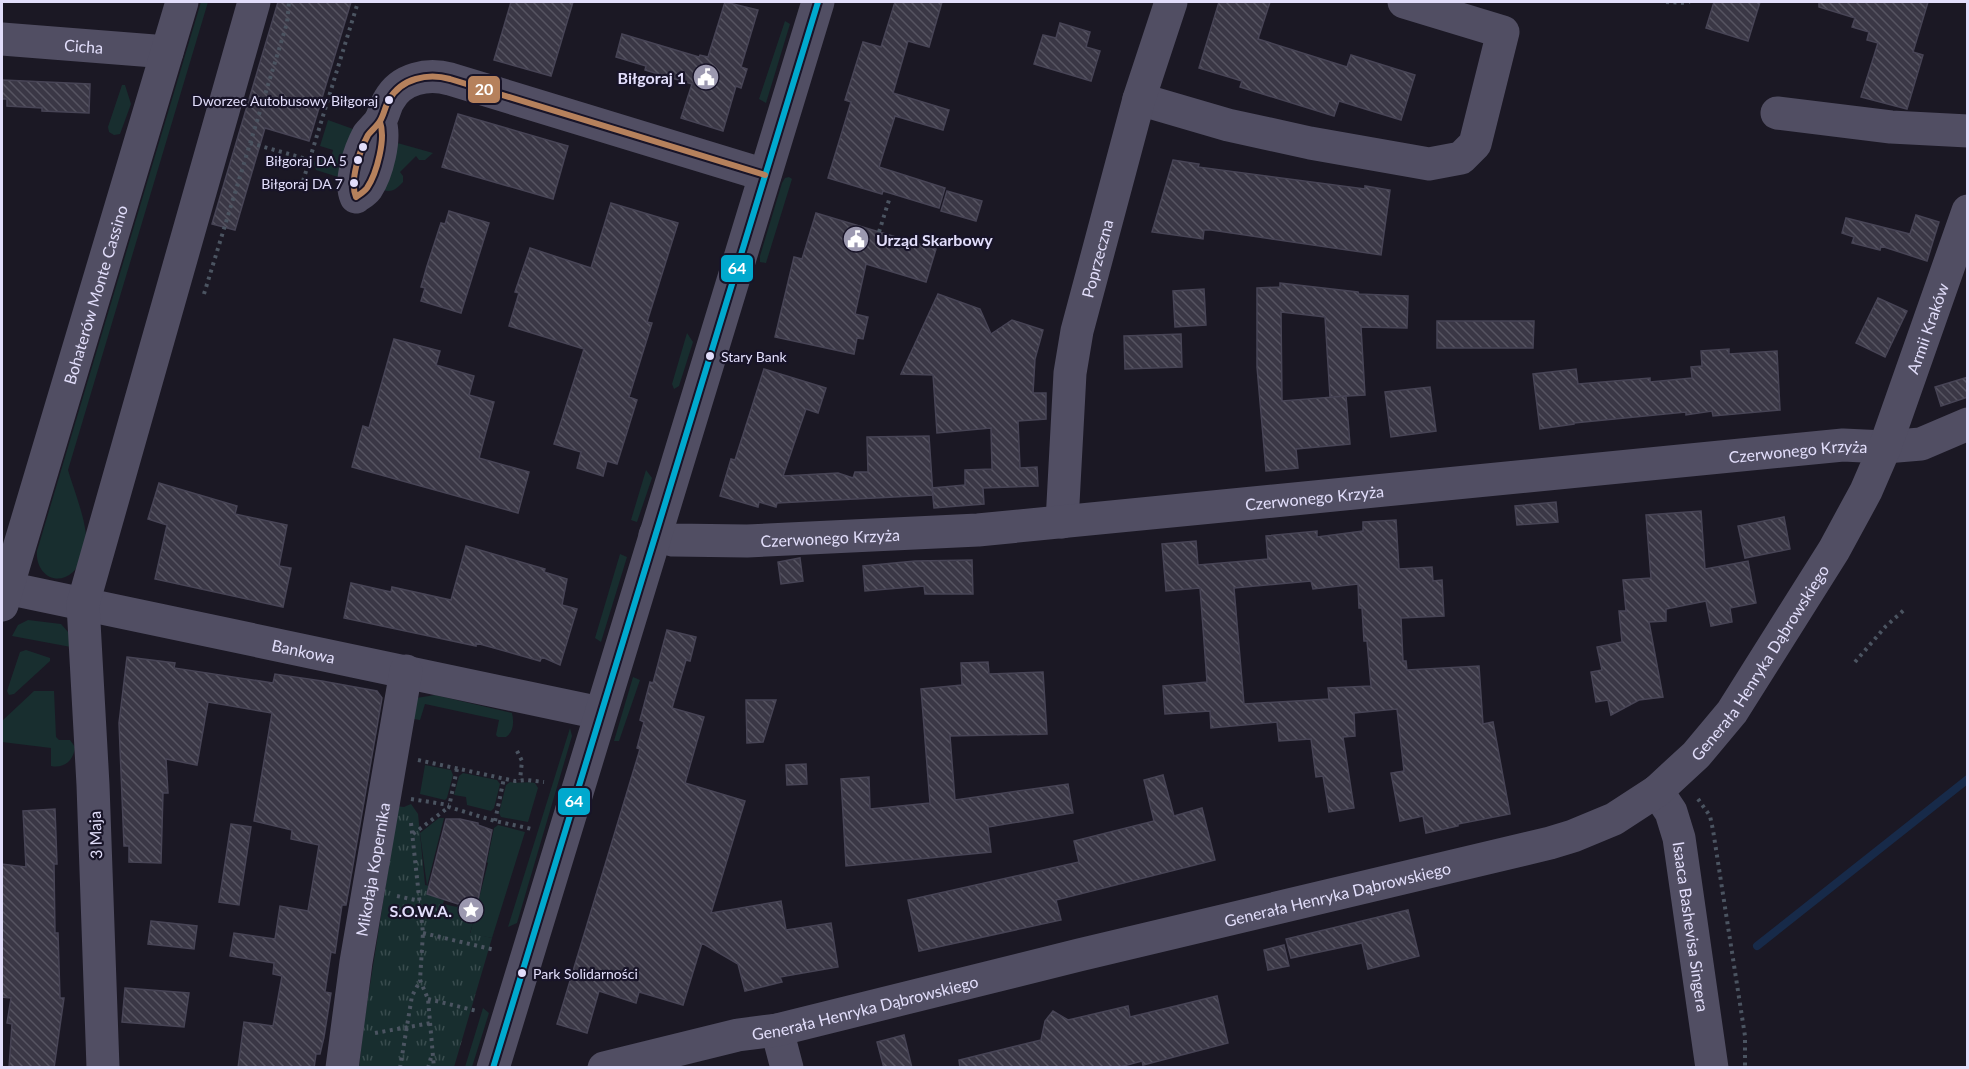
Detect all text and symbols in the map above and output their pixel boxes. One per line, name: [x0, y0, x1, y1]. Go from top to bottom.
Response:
street label: Cicha: [64, 34, 104, 56]
public building icon: Biłgoraj 1: [691, 62, 721, 92]
place label: Biłgoraj 1: [618, 68, 686, 87]
line badge: 20: [467, 75, 501, 104]
text: 20: [475, 79, 493, 98]
place label: Dworzec Autobusowy Biłgoraj: [192, 92, 378, 109]
marker: Dworzec Autobusowy Biłgoraj: [383, 94, 395, 106]
unlabelled marker: [357, 141, 369, 153]
place label: Biłgoraj DA 5: [265, 152, 347, 169]
marker: Biłgoraj DA 5: [352, 154, 364, 166]
place label: Biłgoraj DA 7: [261, 175, 343, 192]
marker: Biłgoraj DA 7: [348, 177, 360, 189]
street label: Bohaterów Monte Cassino: [59, 203, 130, 386]
street label: Poprzeczna: [1077, 217, 1116, 300]
public building icon: Urząd Skarbowy: [841, 224, 871, 254]
place label: Urząd Skarbowy: [876, 230, 993, 249]
line badge: 64: [720, 254, 754, 283]
text: 64: [728, 258, 746, 277]
street label: Armii Kraków: [1902, 280, 1952, 376]
place label: Stary Bank: [721, 348, 788, 365]
marker: Stary Bank: [704, 350, 716, 362]
street label: Czerwonego Krzyża: [1728, 435, 1868, 466]
street label: Czerwonego Krzyża: [1244, 481, 1385, 513]
street label: Czerwonego Krzyża: [760, 524, 900, 550]
street label: Generała Henryka Dąbrowskiego: [1686, 561, 1832, 764]
street label: Bankowa: [270, 635, 337, 666]
line badge: 64: [557, 787, 591, 816]
text: 64: [565, 791, 583, 810]
street label: Mikołaja Kopernika: [351, 801, 393, 938]
street label: 3 Maja: [85, 811, 105, 859]
street label: Isaaca Bashevisa Singera: [1670, 840, 1713, 1013]
street label: Generała Henryka Dąbrowskiego: [1222, 857, 1452, 930]
place icon: S.O.W.A.: [456, 895, 486, 925]
place label: S.O.W.A.: [389, 901, 452, 920]
place label: Park Solidarności: [533, 965, 638, 982]
marker: Park Solidarności: [516, 967, 528, 979]
street label: Generała Henryka Dąbrowskiego: [751, 971, 980, 1043]

